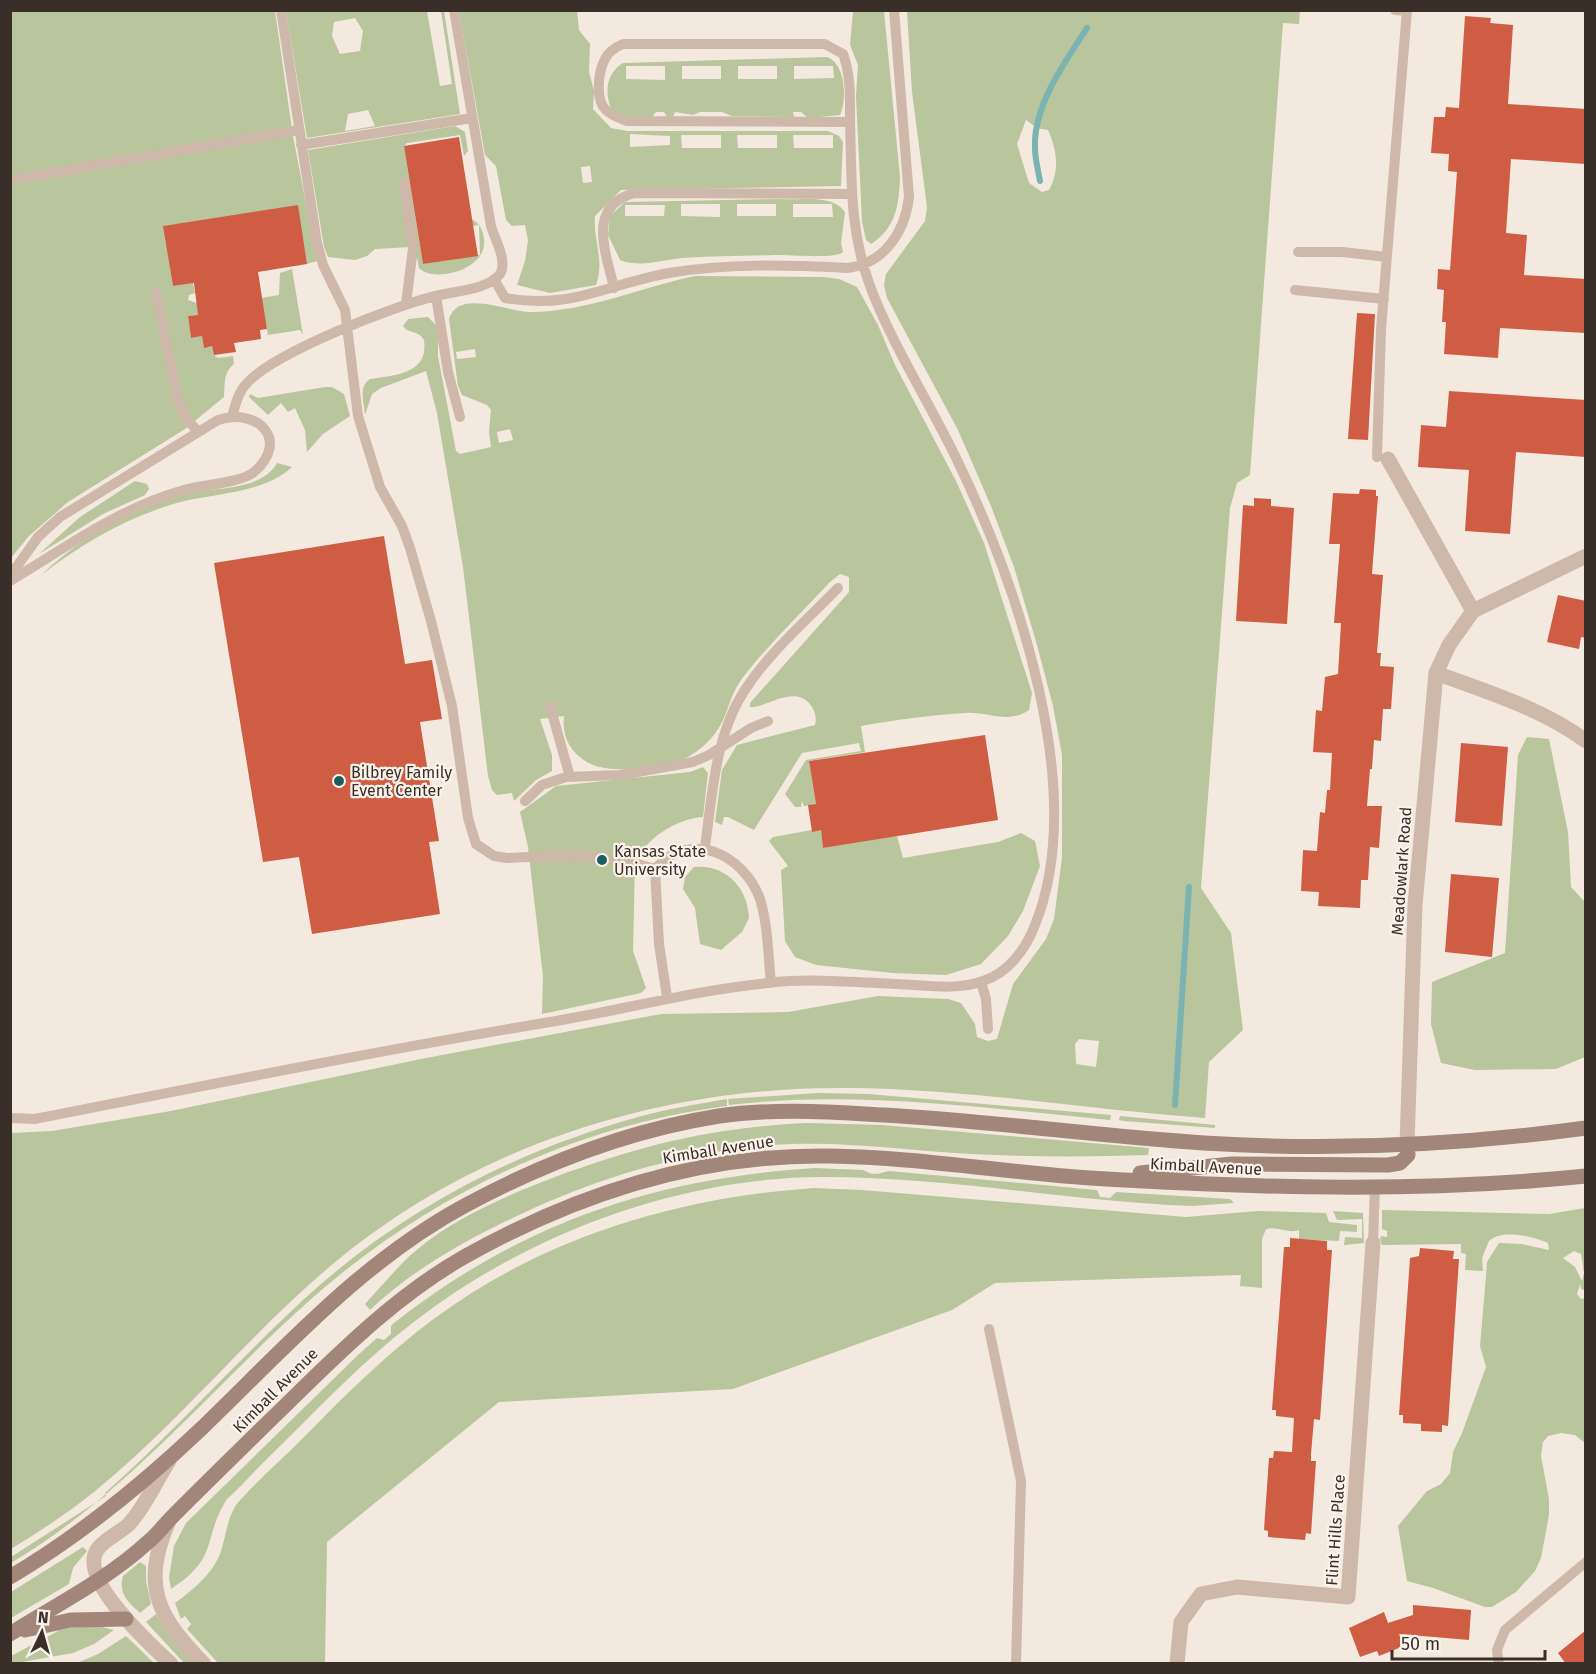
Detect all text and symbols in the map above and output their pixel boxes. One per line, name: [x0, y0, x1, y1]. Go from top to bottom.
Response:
place label: Bilbrey Family Event Center: [351, 763, 452, 800]
marker: Bilbrey Family Event Center: [332, 774, 346, 788]
street label: Meadowlark Road: [1388, 806, 1415, 936]
place label: Kansas State University: [614, 842, 706, 879]
marker: Kansas State University: [595, 853, 609, 867]
street label: Kimball Avenue: [661, 1131, 775, 1168]
street label: Kimball Avenue: [1149, 1154, 1263, 1179]
street label: Kimball Avenue: [229, 1344, 322, 1437]
street label: Flint Hills Place: [1322, 1474, 1349, 1586]
north arrow: [12, 1602, 72, 1662]
text: N: [37, 1608, 49, 1627]
scale bar: [1392, 1623, 1545, 1661]
text: 50 m: [1401, 1633, 1440, 1655]

